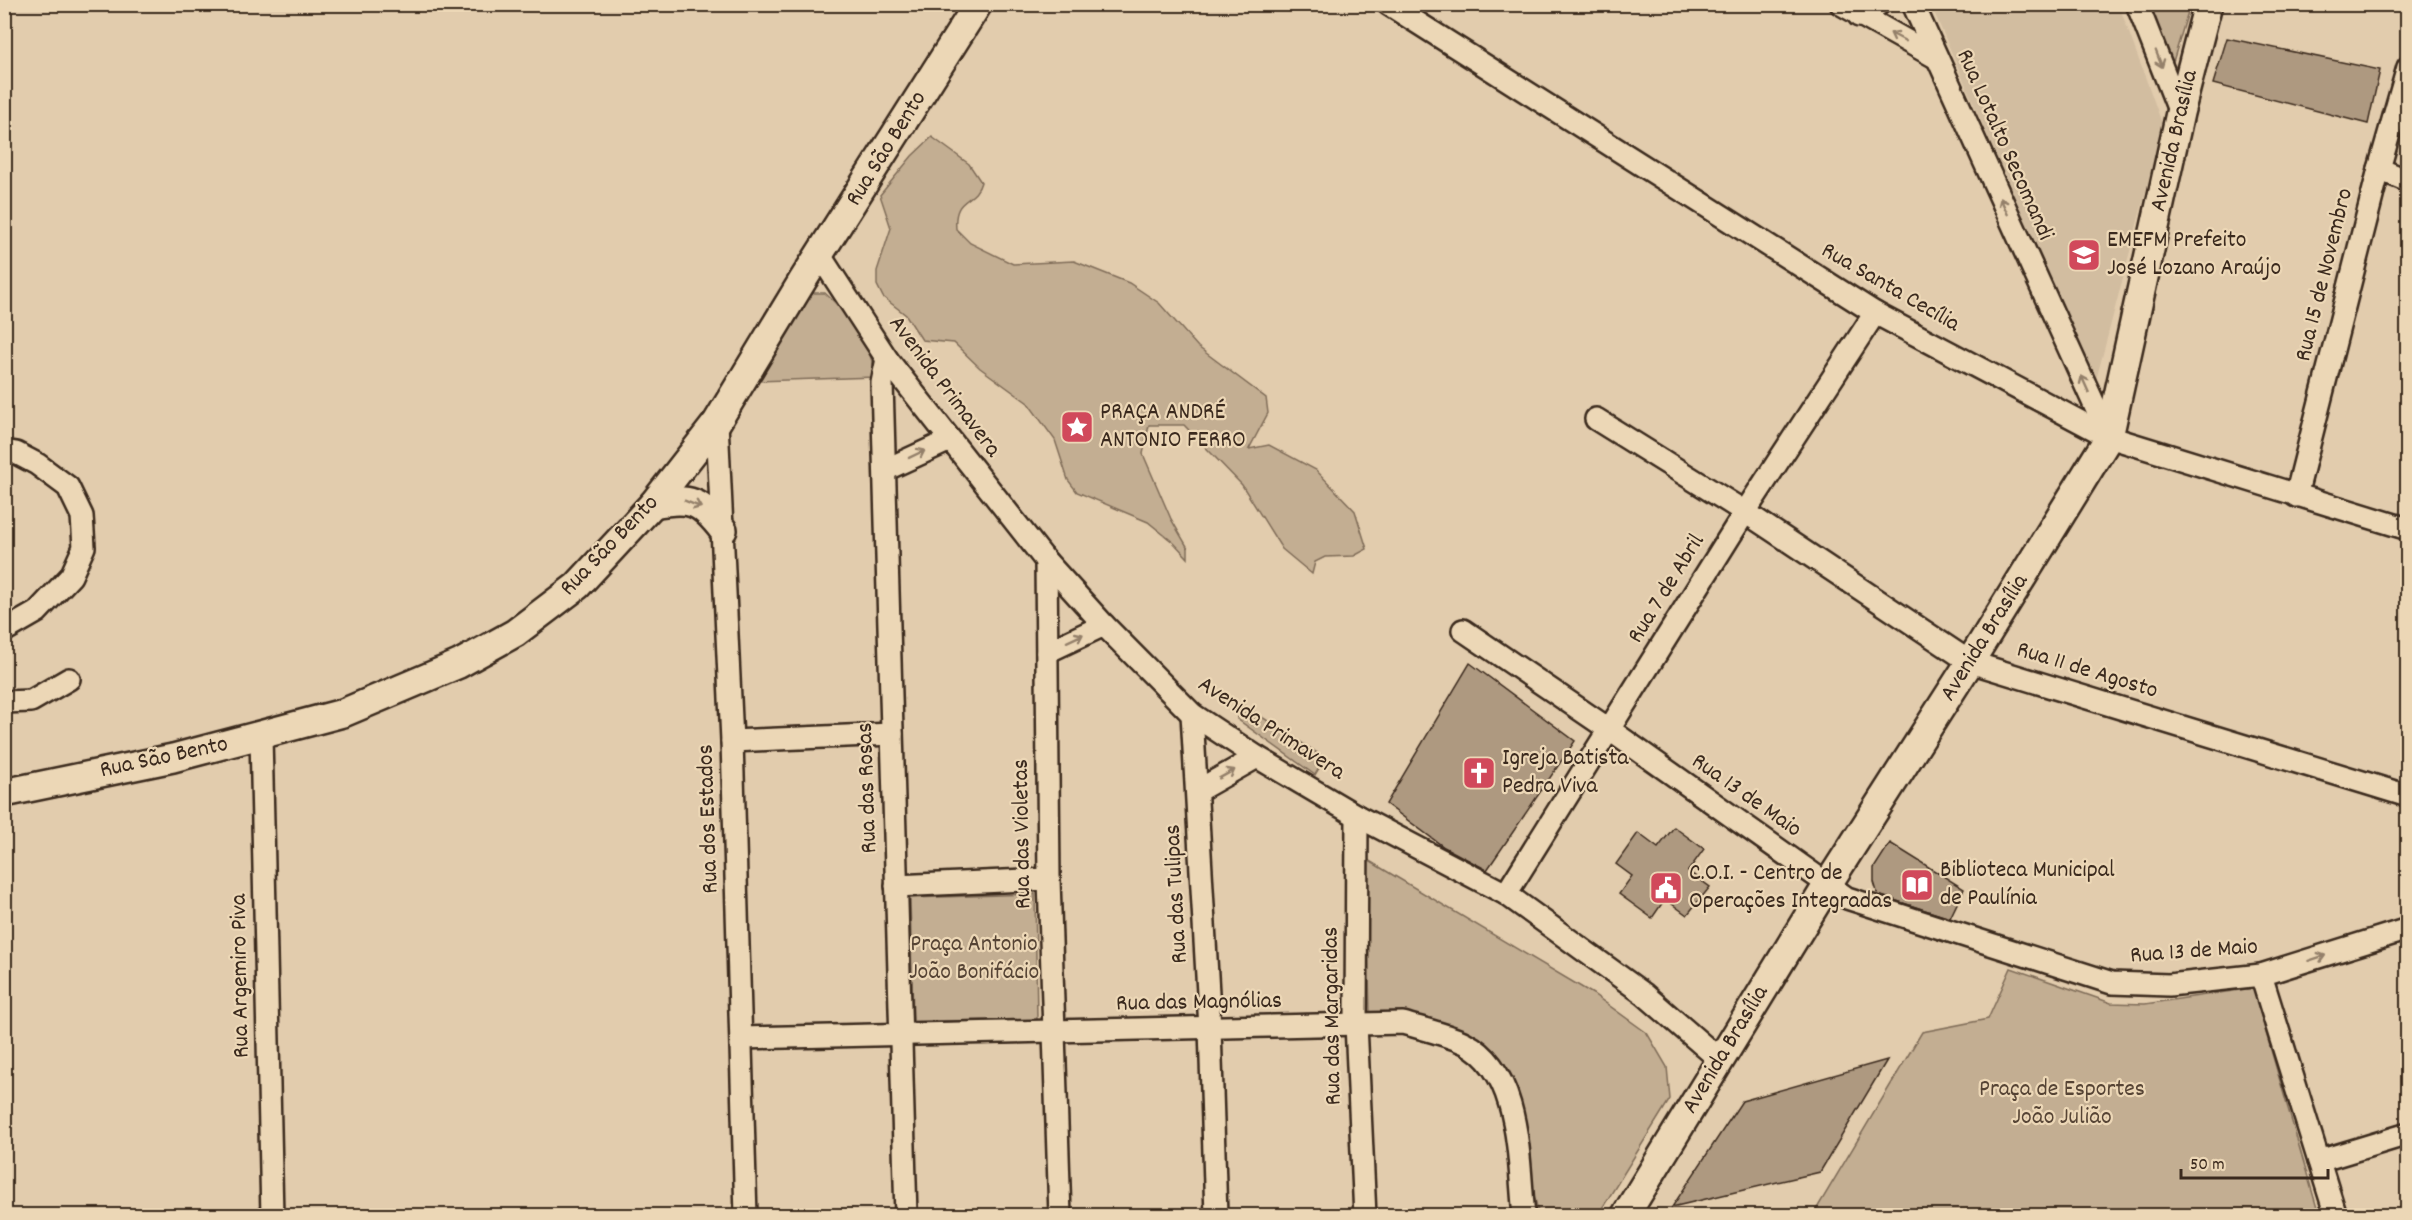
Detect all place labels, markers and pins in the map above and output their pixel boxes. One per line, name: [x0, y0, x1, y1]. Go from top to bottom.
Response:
place label: EMEFM Prefeito José Lozano Araújo: [2107, 224, 2281, 286]
school or university icon: EMEFM Prefeito José Lozano Araújo: [2066, 237, 2102, 273]
place label: PRAÇA ANDRÉ ANTONIO FERRO: [1100, 396, 1246, 458]
place icon: PRAÇA ANDRÉ ANTONIO FERRO: [1059, 409, 1095, 445]
place label: Igreja Batista Pedra Viva: [1502, 742, 1629, 804]
church icon: Igreja Batista Pedra Viva: [1461, 755, 1497, 791]
place label: Biblioteca Municipal de Paulínia: [1940, 854, 2115, 916]
place label: C.O.I. - Centro de Operações Integradas: [1689, 857, 1892, 919]
library icon: Biblioteca Municipal de Paulínia: [1899, 867, 1935, 903]
public building icon: C.O.I. - Centro de Operações Integradas: [1648, 870, 1684, 906]

